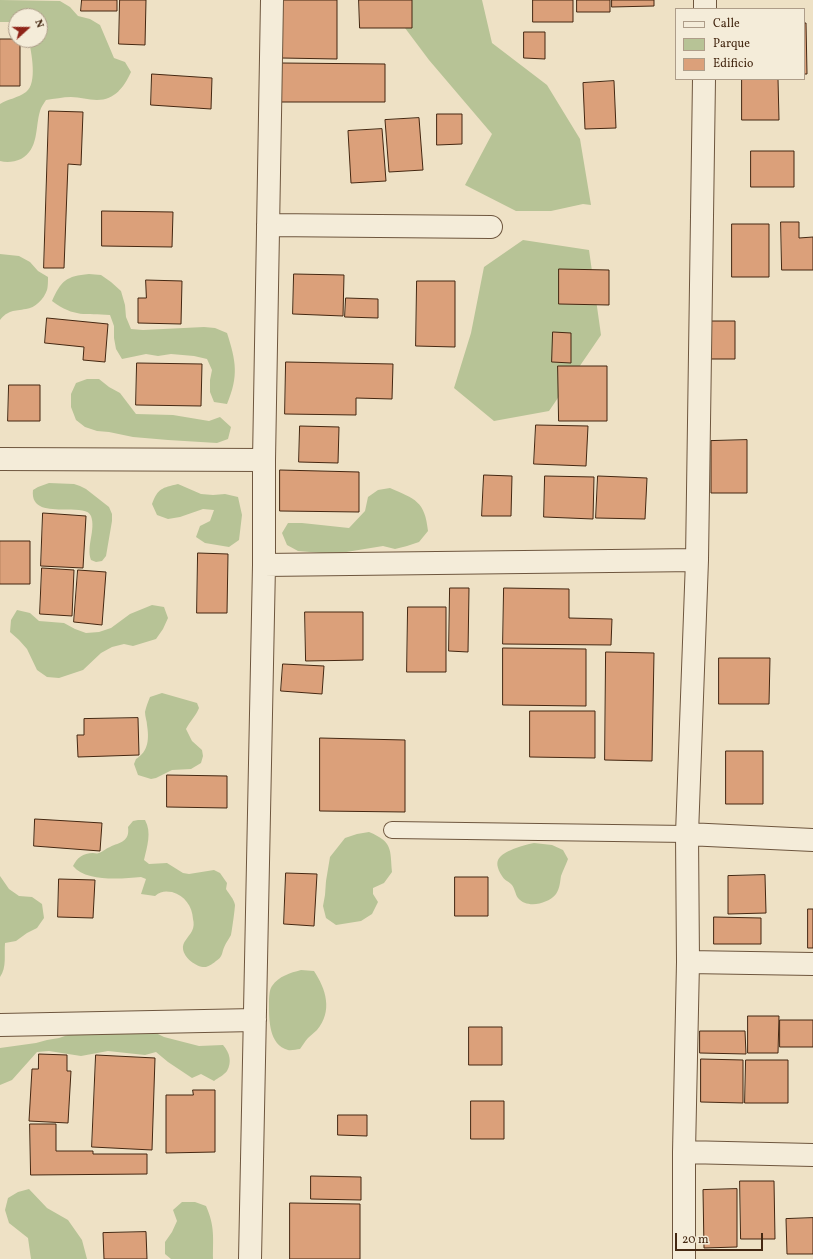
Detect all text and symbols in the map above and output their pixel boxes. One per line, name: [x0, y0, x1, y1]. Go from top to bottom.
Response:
north arrow: [8, 8, 48, 48]
legend: [675, 8, 805, 80]
text: Calle: [713, 16, 740, 32]
text: N: [30, 17, 47, 30]
text: Parque: [713, 36, 750, 52]
text: Edificio: [713, 56, 753, 72]
scale bar: [677, 1225, 765, 1251]
text: 20 m: [682, 1232, 709, 1248]

